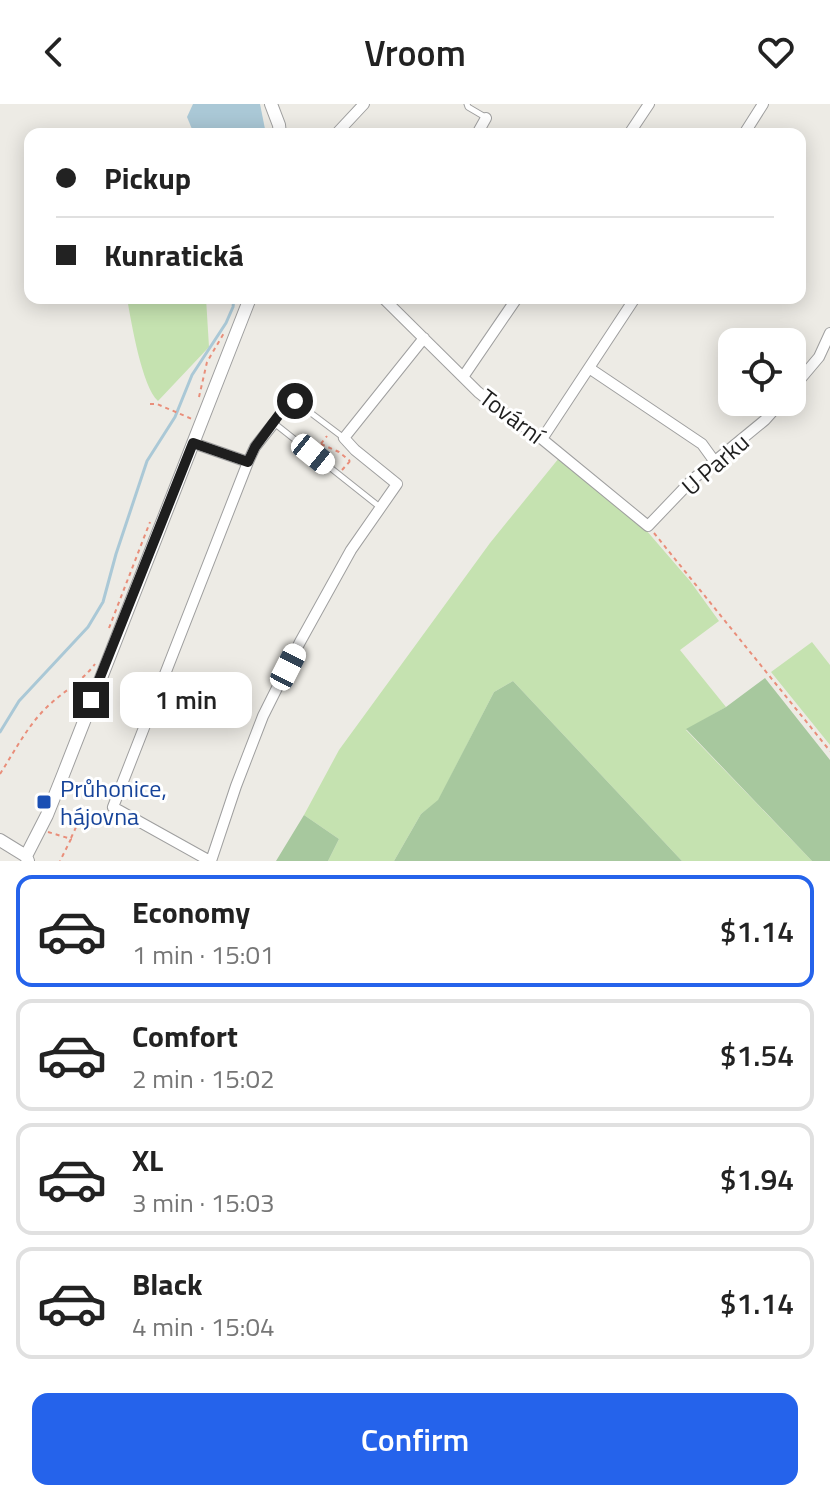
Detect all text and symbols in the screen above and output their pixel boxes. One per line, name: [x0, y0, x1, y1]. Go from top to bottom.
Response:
text: Vroom: [364, 25, 466, 80]
icon: back: [32, 30, 76, 74]
icon: heart: [754, 30, 798, 74]
text: Pickup: [104, 155, 191, 201]
text: Kunratická: [104, 232, 244, 278]
map controls: [718, 328, 806, 416]
button: locate: [718, 328, 806, 416]
street label: Tovární: [472, 380, 553, 453]
route start: [277, 383, 313, 419]
street label: U Parku: [673, 424, 757, 504]
car: [287, 430, 339, 478]
car: [266, 640, 310, 694]
callout: 1 min: [119, 672, 251, 728]
text: 1 min: [155, 680, 217, 719]
route end: [73, 682, 109, 718]
place label: Průhonice, hájovna: [60, 770, 167, 834]
marker: Průhonice, hájovna: [35, 793, 53, 811]
text: Economy: [132, 889, 250, 935]
icon: car: [36, 895, 108, 967]
text: $1.14: [720, 908, 794, 954]
text: 1 min · 15:01: [132, 935, 275, 974]
text: Comfort: [132, 1013, 238, 1059]
icon: car: [36, 1019, 108, 1091]
text: $1.54: [720, 1032, 794, 1078]
text: 2 min · 15:02: [132, 1059, 275, 1098]
text: XL: [132, 1137, 163, 1183]
icon: car: [36, 1143, 108, 1215]
text: $1.94: [720, 1156, 794, 1202]
text: 3 min · 15:03: [132, 1183, 275, 1222]
text: Black: [132, 1261, 203, 1307]
icon: car: [36, 1267, 108, 1339]
text: $1.14: [720, 1280, 794, 1326]
text: 4 min · 15:04: [132, 1307, 275, 1346]
button: Confirm: [32, 1393, 798, 1485]

